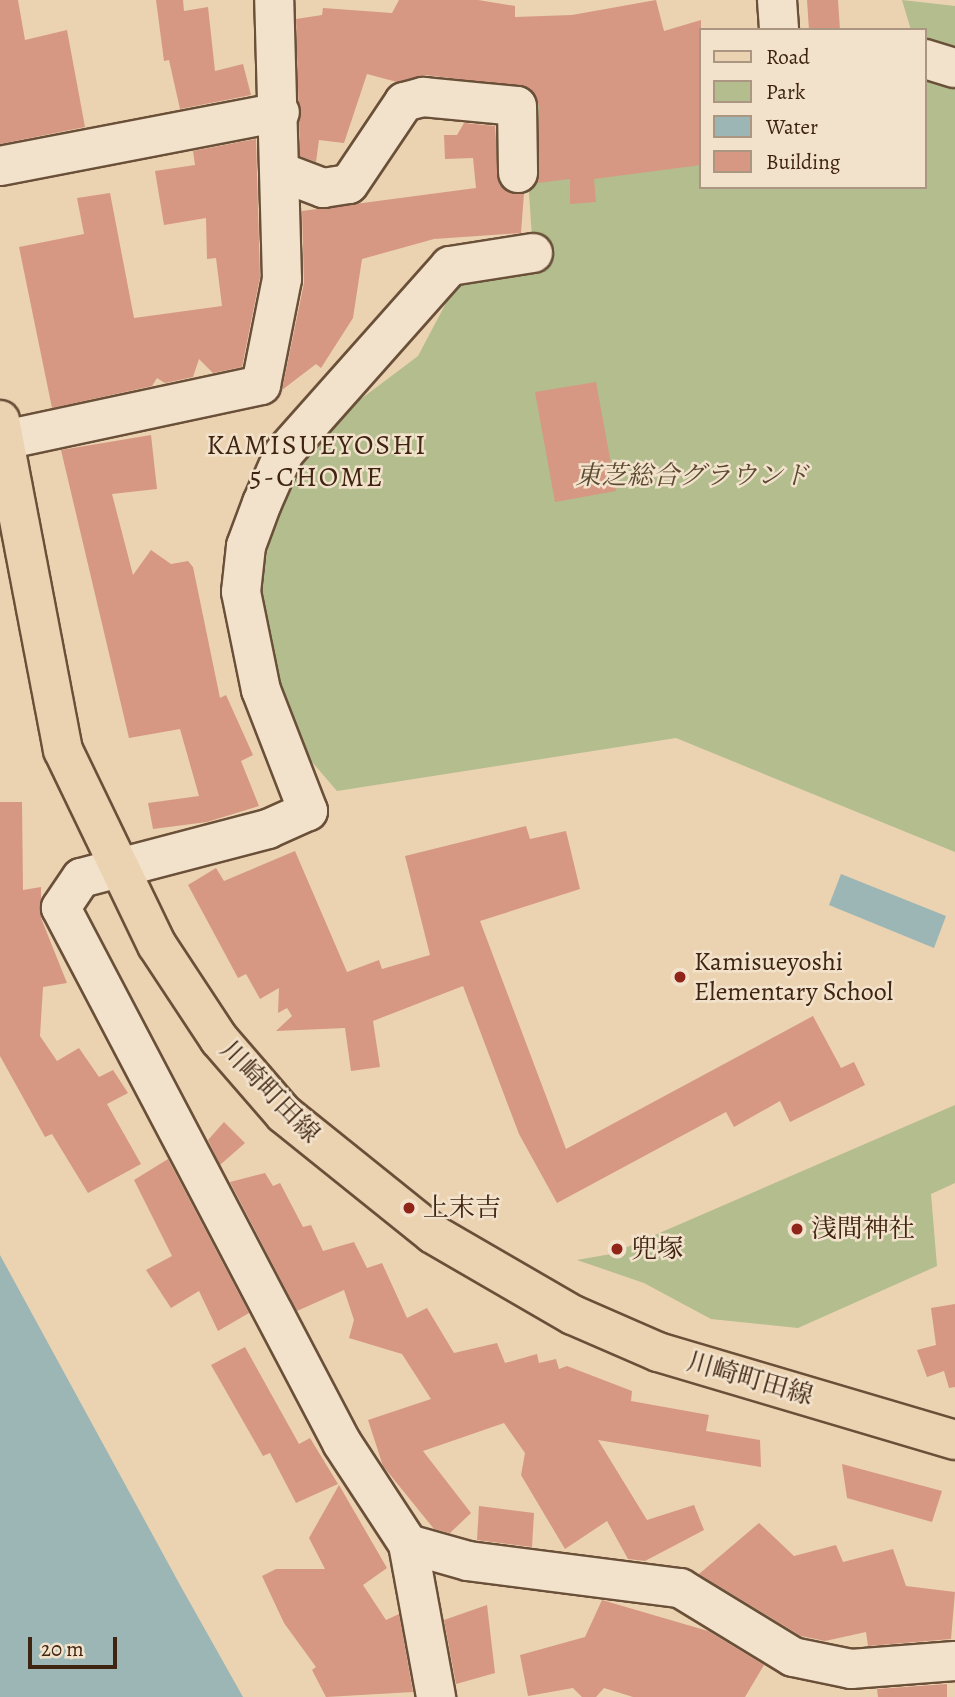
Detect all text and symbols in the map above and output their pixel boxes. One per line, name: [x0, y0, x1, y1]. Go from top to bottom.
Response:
legend: [699, 28, 927, 189]
text: Road: [766, 43, 810, 71]
text: Park: [766, 78, 805, 106]
text: Water: [766, 113, 818, 141]
text: Building: [766, 148, 840, 176]
district label: KAMISUEYOSHI 5-CHOME: [208, 428, 426, 494]
park label: 東芝総合グラウンド: [575, 460, 809, 492]
place label: Kamisueyoshi Elementary School: [694, 946, 893, 1007]
marker: Kamisueyoshi Elementary School: [672, 969, 688, 985]
street label: 川崎町田線: [214, 1034, 326, 1150]
place label: 上末吉: [423, 1192, 501, 1224]
marker: 上末吉: [401, 1200, 417, 1216]
place label: 浅間神社: [811, 1213, 915, 1245]
marker: 浅間神社: [789, 1221, 805, 1237]
place label: 兜塚: [631, 1233, 683, 1265]
marker: 兜塚: [609, 1241, 625, 1257]
street label: 川崎町田線: [683, 1346, 817, 1412]
scale bar: [32, 1624, 121, 1668]
text: 20 m: [41, 1635, 84, 1663]

